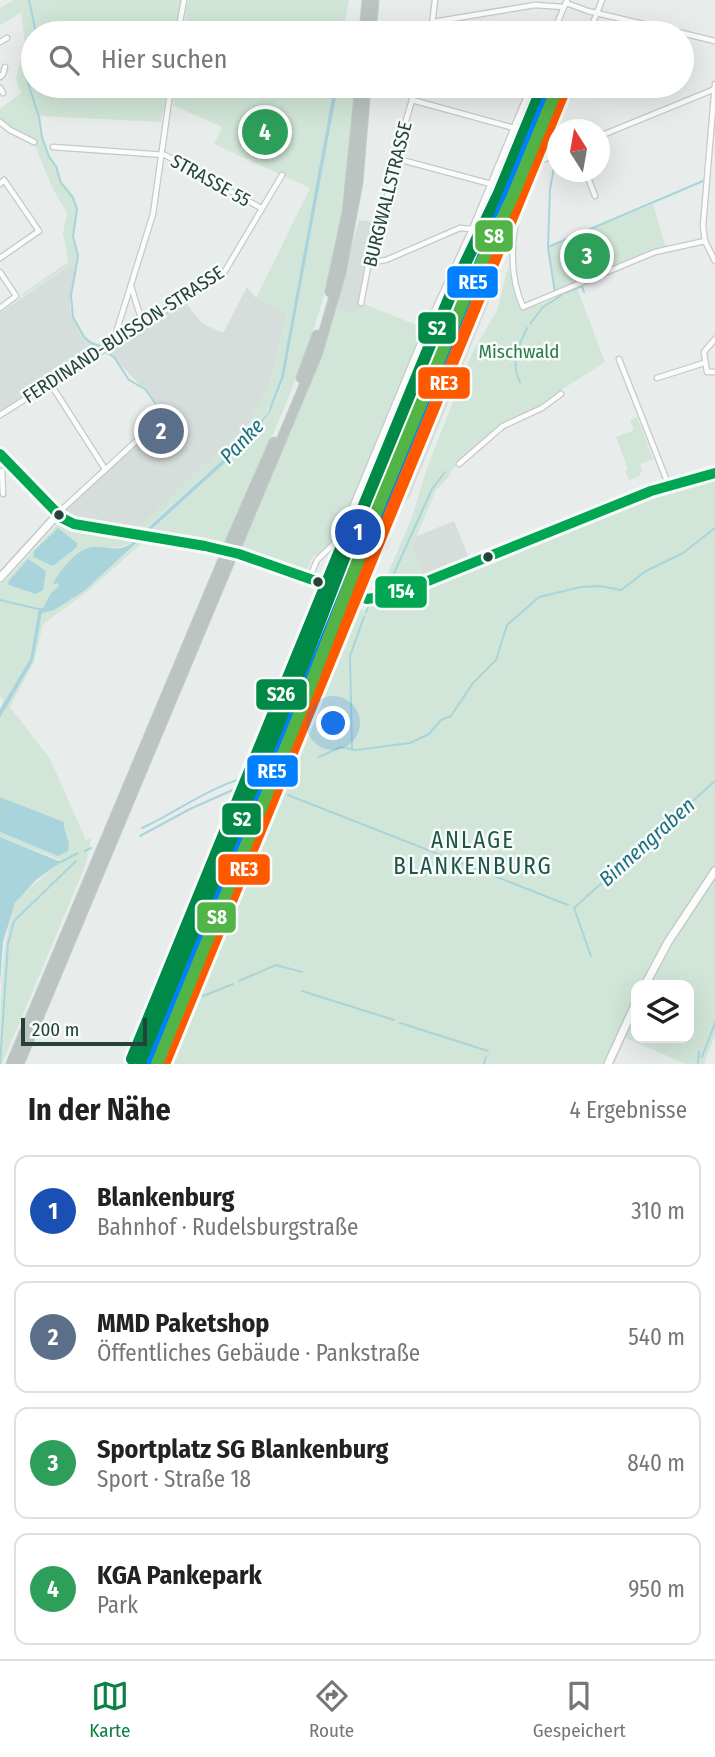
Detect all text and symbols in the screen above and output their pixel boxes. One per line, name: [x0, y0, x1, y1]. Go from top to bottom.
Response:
search box: [21, 21, 694, 98]
icon: search: [45, 41, 83, 79]
text: Hier suchen: [101, 44, 227, 75]
pin: 4: [242, 106, 288, 158]
street label: BURGWALLSTRASSE: [358, 119, 417, 269]
north arrow: [547, 119, 610, 182]
street label: STRASSE 55: [167, 149, 255, 212]
line badge: S8: [474, 219, 514, 253]
text: S8: [484, 225, 504, 248]
pin: 3: [564, 230, 610, 282]
street label: FERDINAND-BUISSON-STRASSE: [18, 261, 228, 408]
line badge: RE5: [446, 265, 499, 299]
text: RE5: [458, 271, 488, 294]
line badge: S2: [417, 311, 457, 345]
text: S2: [428, 317, 446, 340]
park label: Mischwald: [479, 340, 559, 363]
line badge: RE3: [417, 366, 471, 400]
text: RE3: [430, 372, 458, 395]
pin: 2: [138, 405, 184, 457]
water label: Panke: [214, 413, 270, 469]
pin: 1: [335, 506, 381, 558]
unlabelled marker: [52, 508, 66, 522]
unlabelled marker: [481, 550, 495, 564]
unlabelled marker: [311, 575, 325, 589]
line badge: 154: [374, 575, 428, 609]
text: 154: [387, 580, 415, 603]
line badge: S26: [255, 678, 308, 711]
text: S26: [267, 683, 295, 706]
your location: [316, 706, 350, 740]
line badge: RE5: [246, 754, 299, 788]
text: RE5: [257, 760, 287, 783]
water label: Binnengraben: [594, 792, 700, 892]
line badge: S2: [221, 802, 262, 836]
text: S2: [233, 808, 251, 831]
district label: ANLAGE BLANKENBURG: [393, 826, 553, 880]
line badge: RE3: [217, 853, 271, 886]
text: RE3: [230, 858, 258, 881]
line badge: S8: [196, 901, 237, 934]
text: S8: [207, 906, 227, 929]
map controls: [631, 980, 694, 1043]
button: layers: [631, 980, 694, 1043]
scale bar: [21, 1015, 147, 1047]
text: 200 m: [32, 1018, 79, 1041]
text: In der Nähe: [28, 1092, 171, 1128]
text: 4 Ergebnisse: [569, 1096, 687, 1124]
text: Blankenburg: [97, 1182, 235, 1213]
text: 1: [48, 1197, 58, 1225]
text: 310 m: [631, 1197, 685, 1225]
text: Bahnhof · Rudelsburgstraße: [97, 1213, 358, 1241]
text: MMD Paketshop: [97, 1308, 269, 1339]
text: 2: [48, 1323, 58, 1351]
text: 540 m: [628, 1323, 685, 1351]
text: Öffentliches Gebäude · Pankstraße: [97, 1339, 420, 1367]
text: Sportplatz SG Blankenburg: [97, 1434, 388, 1465]
text: 3: [48, 1449, 58, 1477]
text: 840 m: [627, 1449, 685, 1477]
text: Sport · Straße 18: [97, 1465, 251, 1493]
text: KGA Pankepark: [97, 1560, 262, 1591]
text: 4: [47, 1575, 59, 1603]
text: 950 m: [628, 1575, 685, 1603]
text: Park: [97, 1591, 138, 1619]
tab: Karte: [89, 1677, 130, 1742]
tab: Route: [309, 1677, 354, 1742]
tab: Gespeichert: [533, 1677, 626, 1742]

